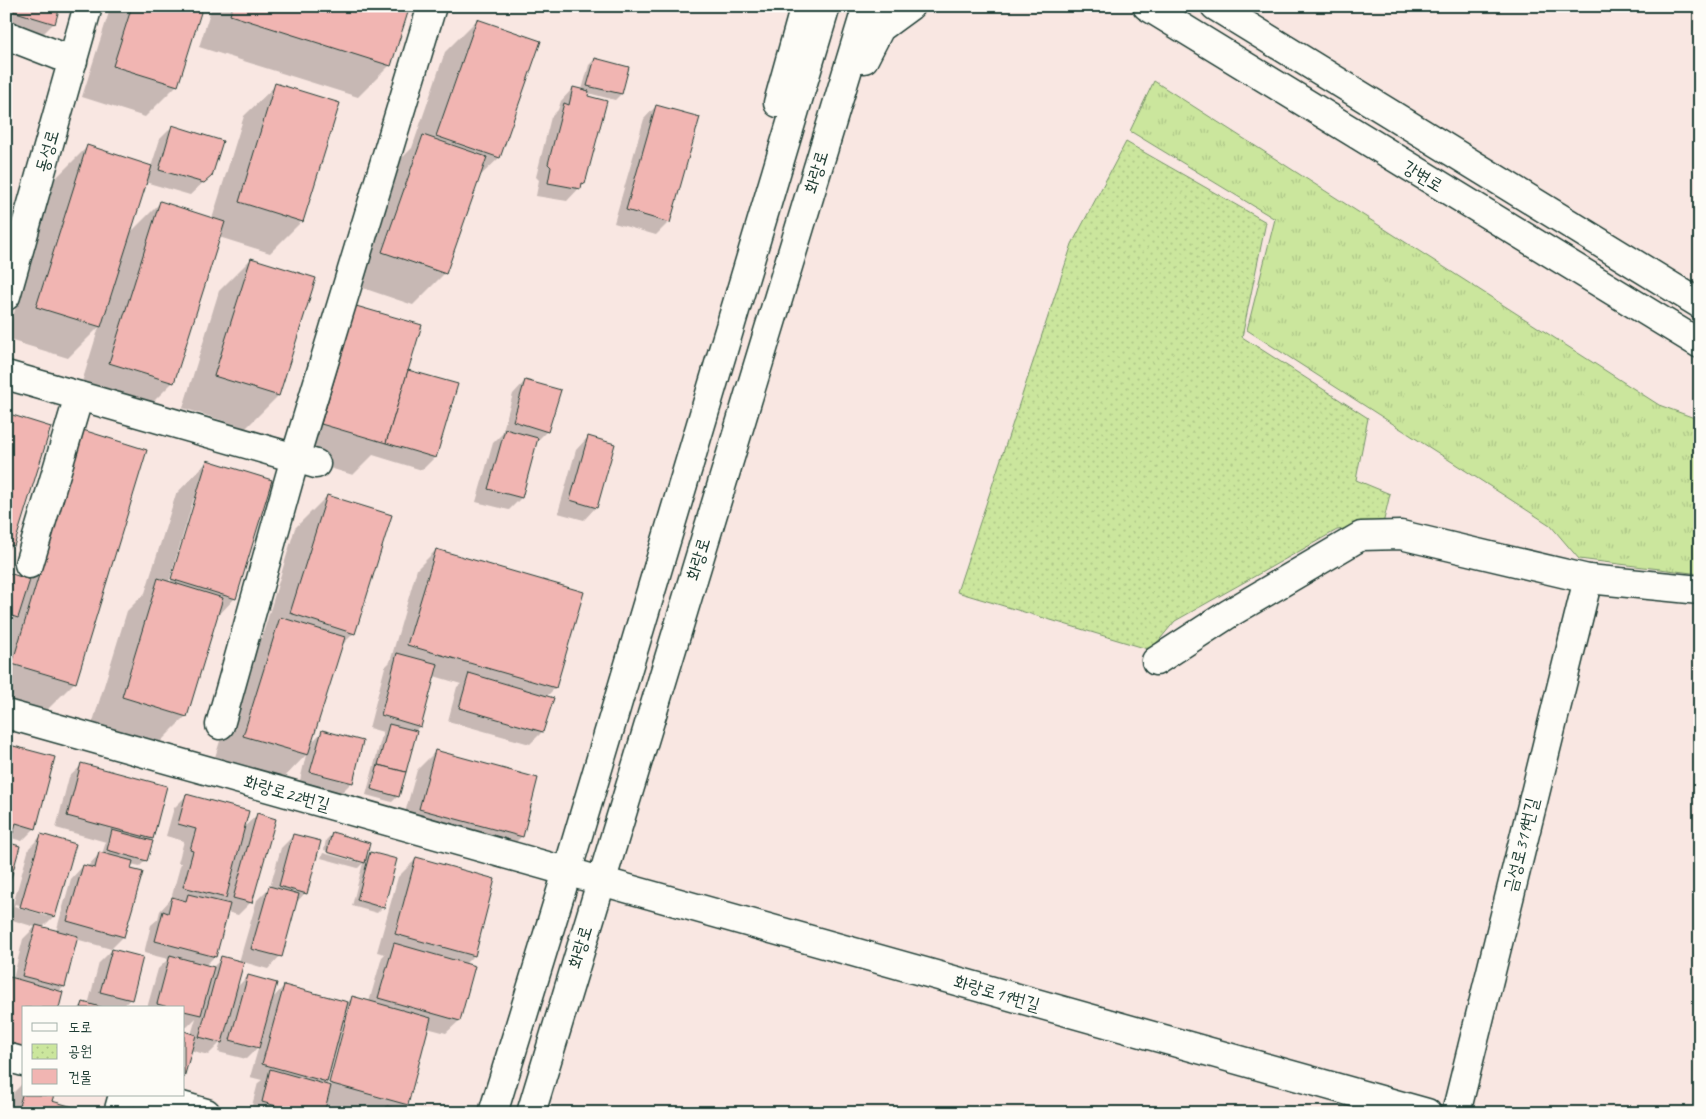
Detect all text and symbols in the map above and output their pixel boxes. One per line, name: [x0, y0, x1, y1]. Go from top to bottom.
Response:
street label: 동성로: [30, 127, 64, 175]
street label: 화랑로: [799, 148, 833, 196]
street label: 강변로: [1399, 155, 1447, 197]
street label: 화랑로: [681, 535, 715, 583]
street label: 화랑로22번길: [241, 770, 333, 816]
street label: 금성로319번길: [1499, 795, 1543, 895]
street label: 화랑로: [563, 923, 597, 971]
street label: 화랑로19번길: [951, 970, 1043, 1016]
legend: [22, 1006, 185, 1096]
text: 도로: [68, 1018, 92, 1037]
text: 공원: [68, 1042, 92, 1061]
text: 건물: [68, 1068, 92, 1087]

